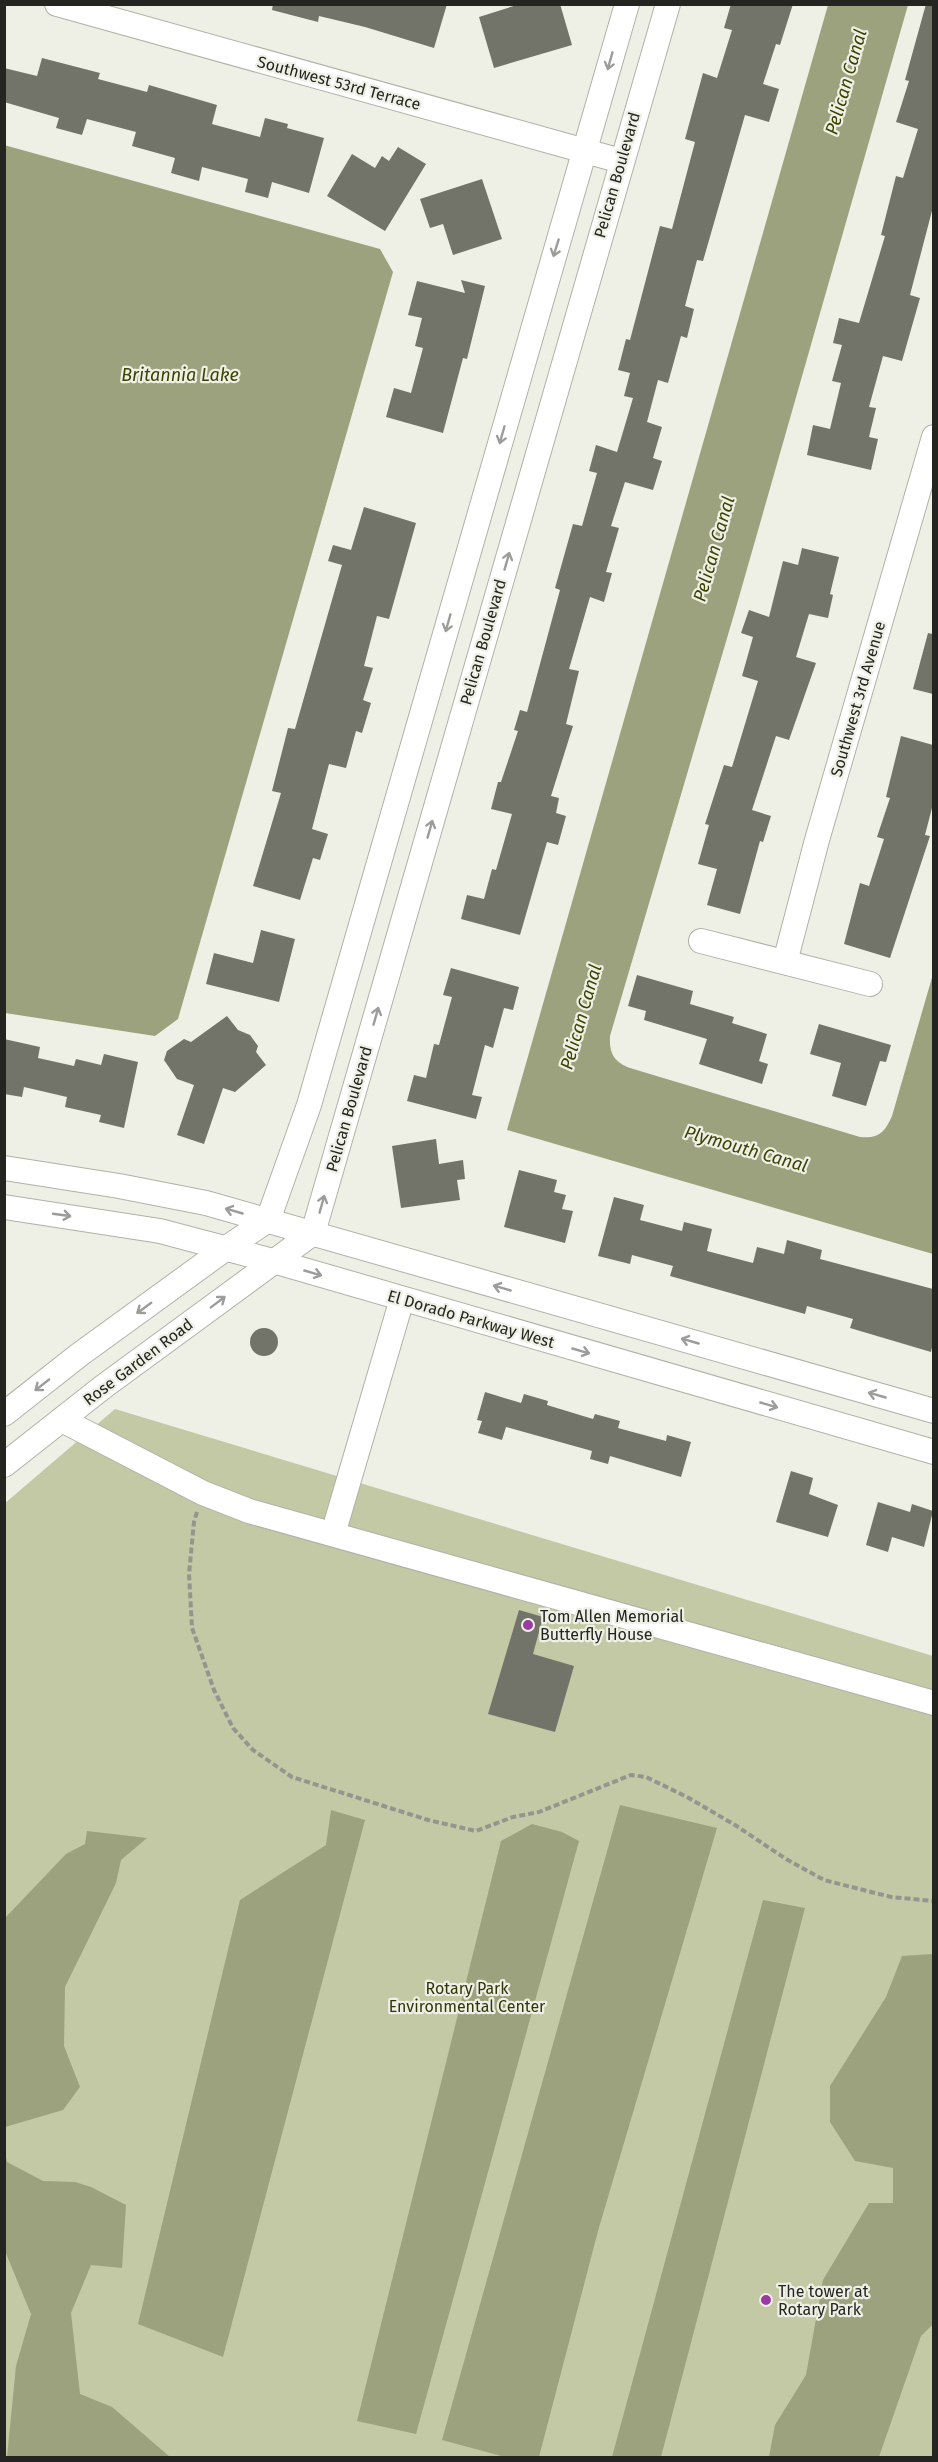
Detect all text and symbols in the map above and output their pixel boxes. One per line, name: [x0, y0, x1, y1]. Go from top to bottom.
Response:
water label: Pelican Canal: [820, 27, 872, 137]
one-way arrow: [604, 51, 616, 70]
street label: Southwest 53rd Terrace: [255, 52, 423, 114]
street label: Pelican Boulevard: [590, 110, 644, 240]
one-way arrow: [550, 238, 561, 257]
water label: Britannia Lake: [121, 364, 239, 386]
one-way arrow: [495, 425, 507, 444]
water label: Pelican Canal: [688, 494, 740, 604]
one-way arrow: [502, 552, 513, 571]
street label: Pelican Boulevard: [456, 577, 510, 707]
one-way arrow: [442, 613, 453, 632]
street label: Southwest 3rd Avenue: [827, 619, 889, 779]
one-way arrow: [425, 820, 436, 839]
water label: Pelican Canal: [555, 962, 607, 1072]
one-way arrow: [371, 1007, 382, 1026]
street label: Pelican Boulevard: [322, 1044, 376, 1174]
water label: Plymouth Canal: [682, 1121, 810, 1177]
one-way arrow: [317, 1195, 328, 1214]
one-way arrow: [225, 1205, 244, 1216]
one-way arrow: [52, 1209, 72, 1220]
one-way arrow: [304, 1268, 323, 1279]
one-way arrow: [493, 1282, 512, 1293]
street label: El Dorado Parkway West: [385, 1286, 557, 1352]
one-way arrow: [209, 1296, 225, 1308]
one-way arrow: [136, 1302, 152, 1314]
street label: Rose Garden Road: [79, 1315, 197, 1409]
one-way arrow: [681, 1335, 700, 1347]
one-way arrow: [571, 1346, 590, 1357]
one-way arrow: [34, 1378, 50, 1391]
one-way arrow: [868, 1389, 887, 1400]
one-way arrow: [759, 1400, 778, 1411]
place label: Tom Allen Memorial Butterfly House: [540, 1607, 684, 1644]
marker: Tom Allen Memorial Butterfly House: [521, 1618, 535, 1632]
park label: Rotary Park Environmental Center: [389, 1979, 546, 2016]
place label: The tower at Rotary Park: [778, 2282, 869, 2319]
marker: The tower at Rotary Park: [759, 2293, 773, 2307]

